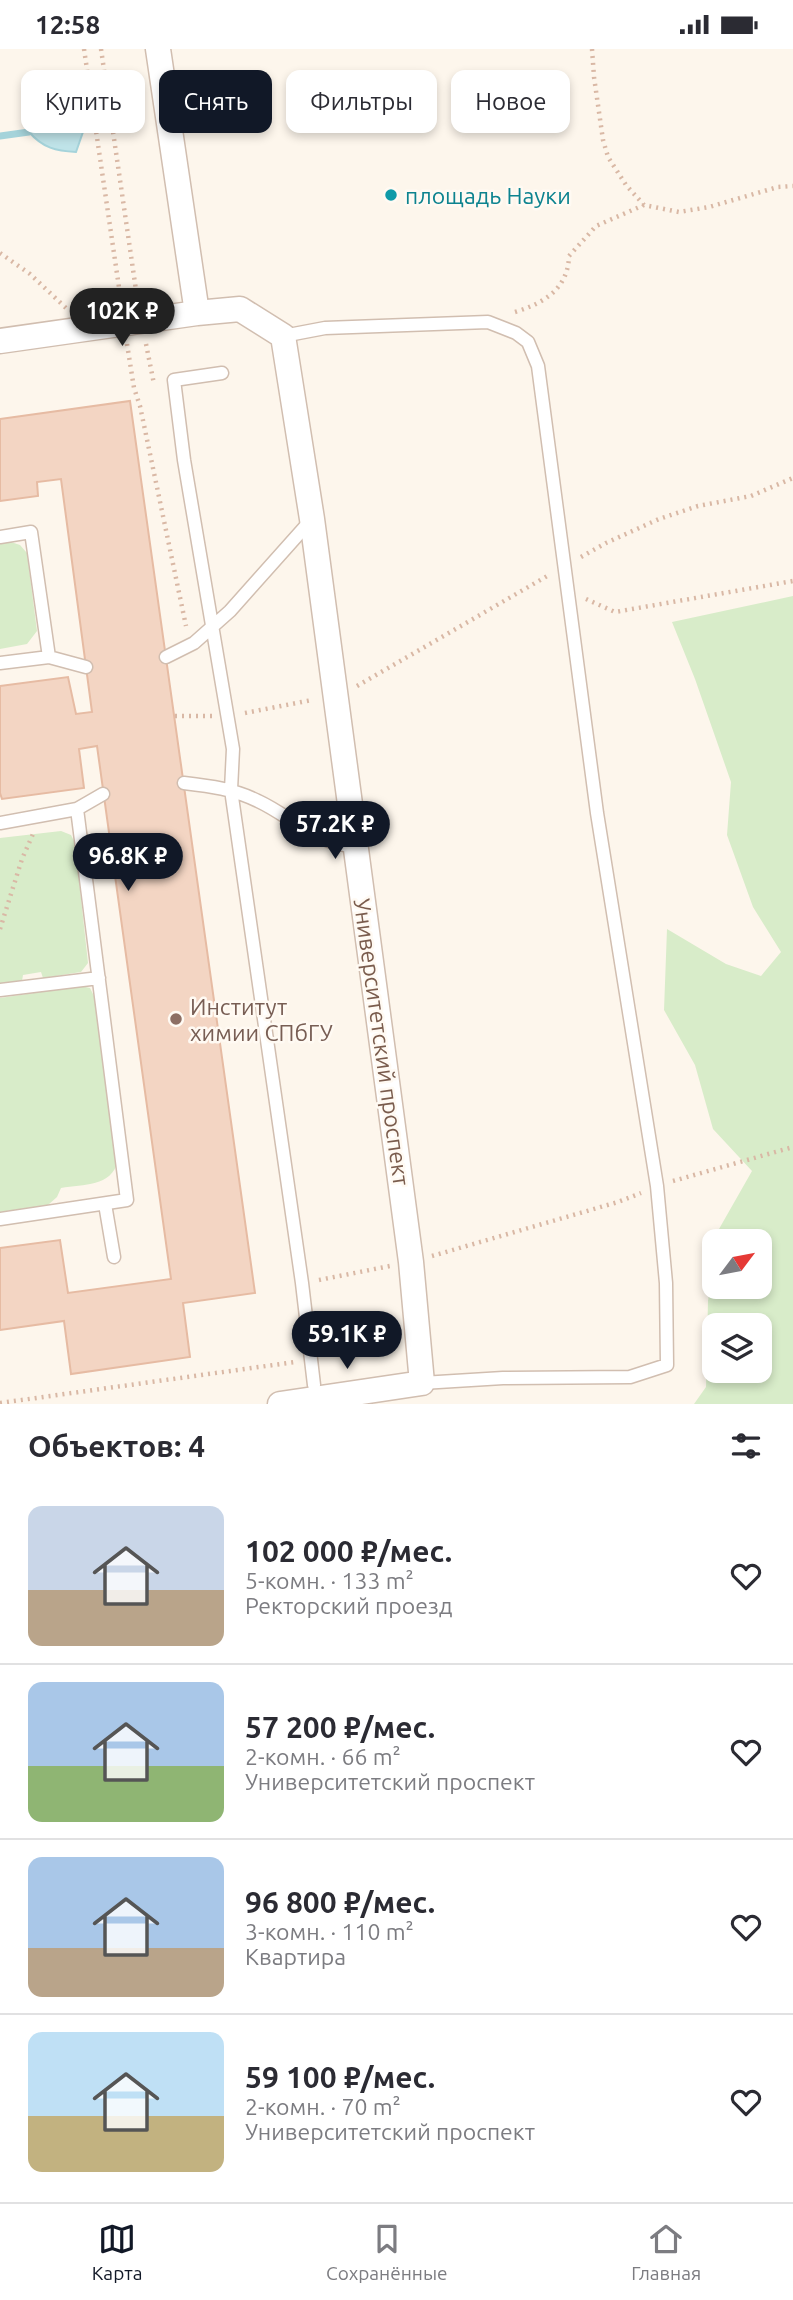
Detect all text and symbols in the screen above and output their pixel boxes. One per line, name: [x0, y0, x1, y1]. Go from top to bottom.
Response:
text: 12:58: [35, 10, 100, 39]
chip: Купить: [21, 70, 145, 133]
chip: Снять: [159, 70, 272, 133]
chip: Фильтры: [286, 70, 437, 133]
chip: Новое: [451, 70, 570, 133]
place label: площадь Науки: [405, 183, 571, 208]
marker: площадь Науки: [383, 187, 399, 203]
pin: 102K ₽: [65, 289, 179, 348]
text: 102K ₽: [86, 298, 158, 323]
pin: 57.2K ₽: [270, 801, 400, 861]
text: 57.2K ₽: [296, 811, 374, 836]
pin: 96.8K ₽: [63, 833, 193, 893]
text: 96.8K ₽: [89, 843, 167, 868]
street label: Университетский проспект: [349, 897, 415, 1187]
place label: Институт химии СПбГУ: [190, 994, 333, 1045]
marker: Институт химии СПбГУ: [168, 1011, 184, 1027]
north arrow: [702, 1229, 772, 1299]
map controls: [702, 1229, 772, 1383]
pin: 59.1K ₽: [282, 1311, 412, 1371]
button: layers: [702, 1313, 772, 1383]
text: 59.1K ₽: [308, 1321, 386, 1346]
icon: filters: [727, 1427, 765, 1465]
text: Объектов: 4: [28, 1429, 205, 1463]
icon: home: [84, 1534, 168, 1618]
text: 102 000 ₽/мес.: [245, 1534, 452, 1568]
icon: heart: [727, 1557, 765, 1595]
text: 5-комн. · 133 m²: [245, 1568, 414, 1593]
text: Ректорский проезд: [245, 1593, 452, 1618]
icon: home: [84, 1710, 168, 1794]
text: 57 200 ₽/мес.: [245, 1710, 435, 1744]
icon: heart: [727, 1733, 765, 1771]
text: 2-комн. · 66 m²: [245, 1744, 401, 1769]
text: Университетский проспект: [245, 1769, 535, 1794]
icon: home: [84, 1885, 168, 1969]
text: 96 800 ₽/мес.: [245, 1885, 435, 1919]
icon: heart: [727, 1908, 765, 1946]
text: 3-комн. · 110 m²: [245, 1919, 414, 1944]
text: Квартира: [245, 1944, 346, 1969]
icon: home: [84, 2060, 168, 2144]
text: 59 100 ₽/мес.: [245, 2060, 435, 2094]
icon: heart: [727, 2083, 765, 2121]
text: 2-комн. · 70 m²: [245, 2094, 401, 2119]
text: Университетский проспект: [245, 2119, 535, 2144]
tab: Карта: [92, 2220, 142, 2284]
tab: Сохранённые: [326, 2220, 448, 2284]
tab: Главная: [631, 2220, 701, 2284]

